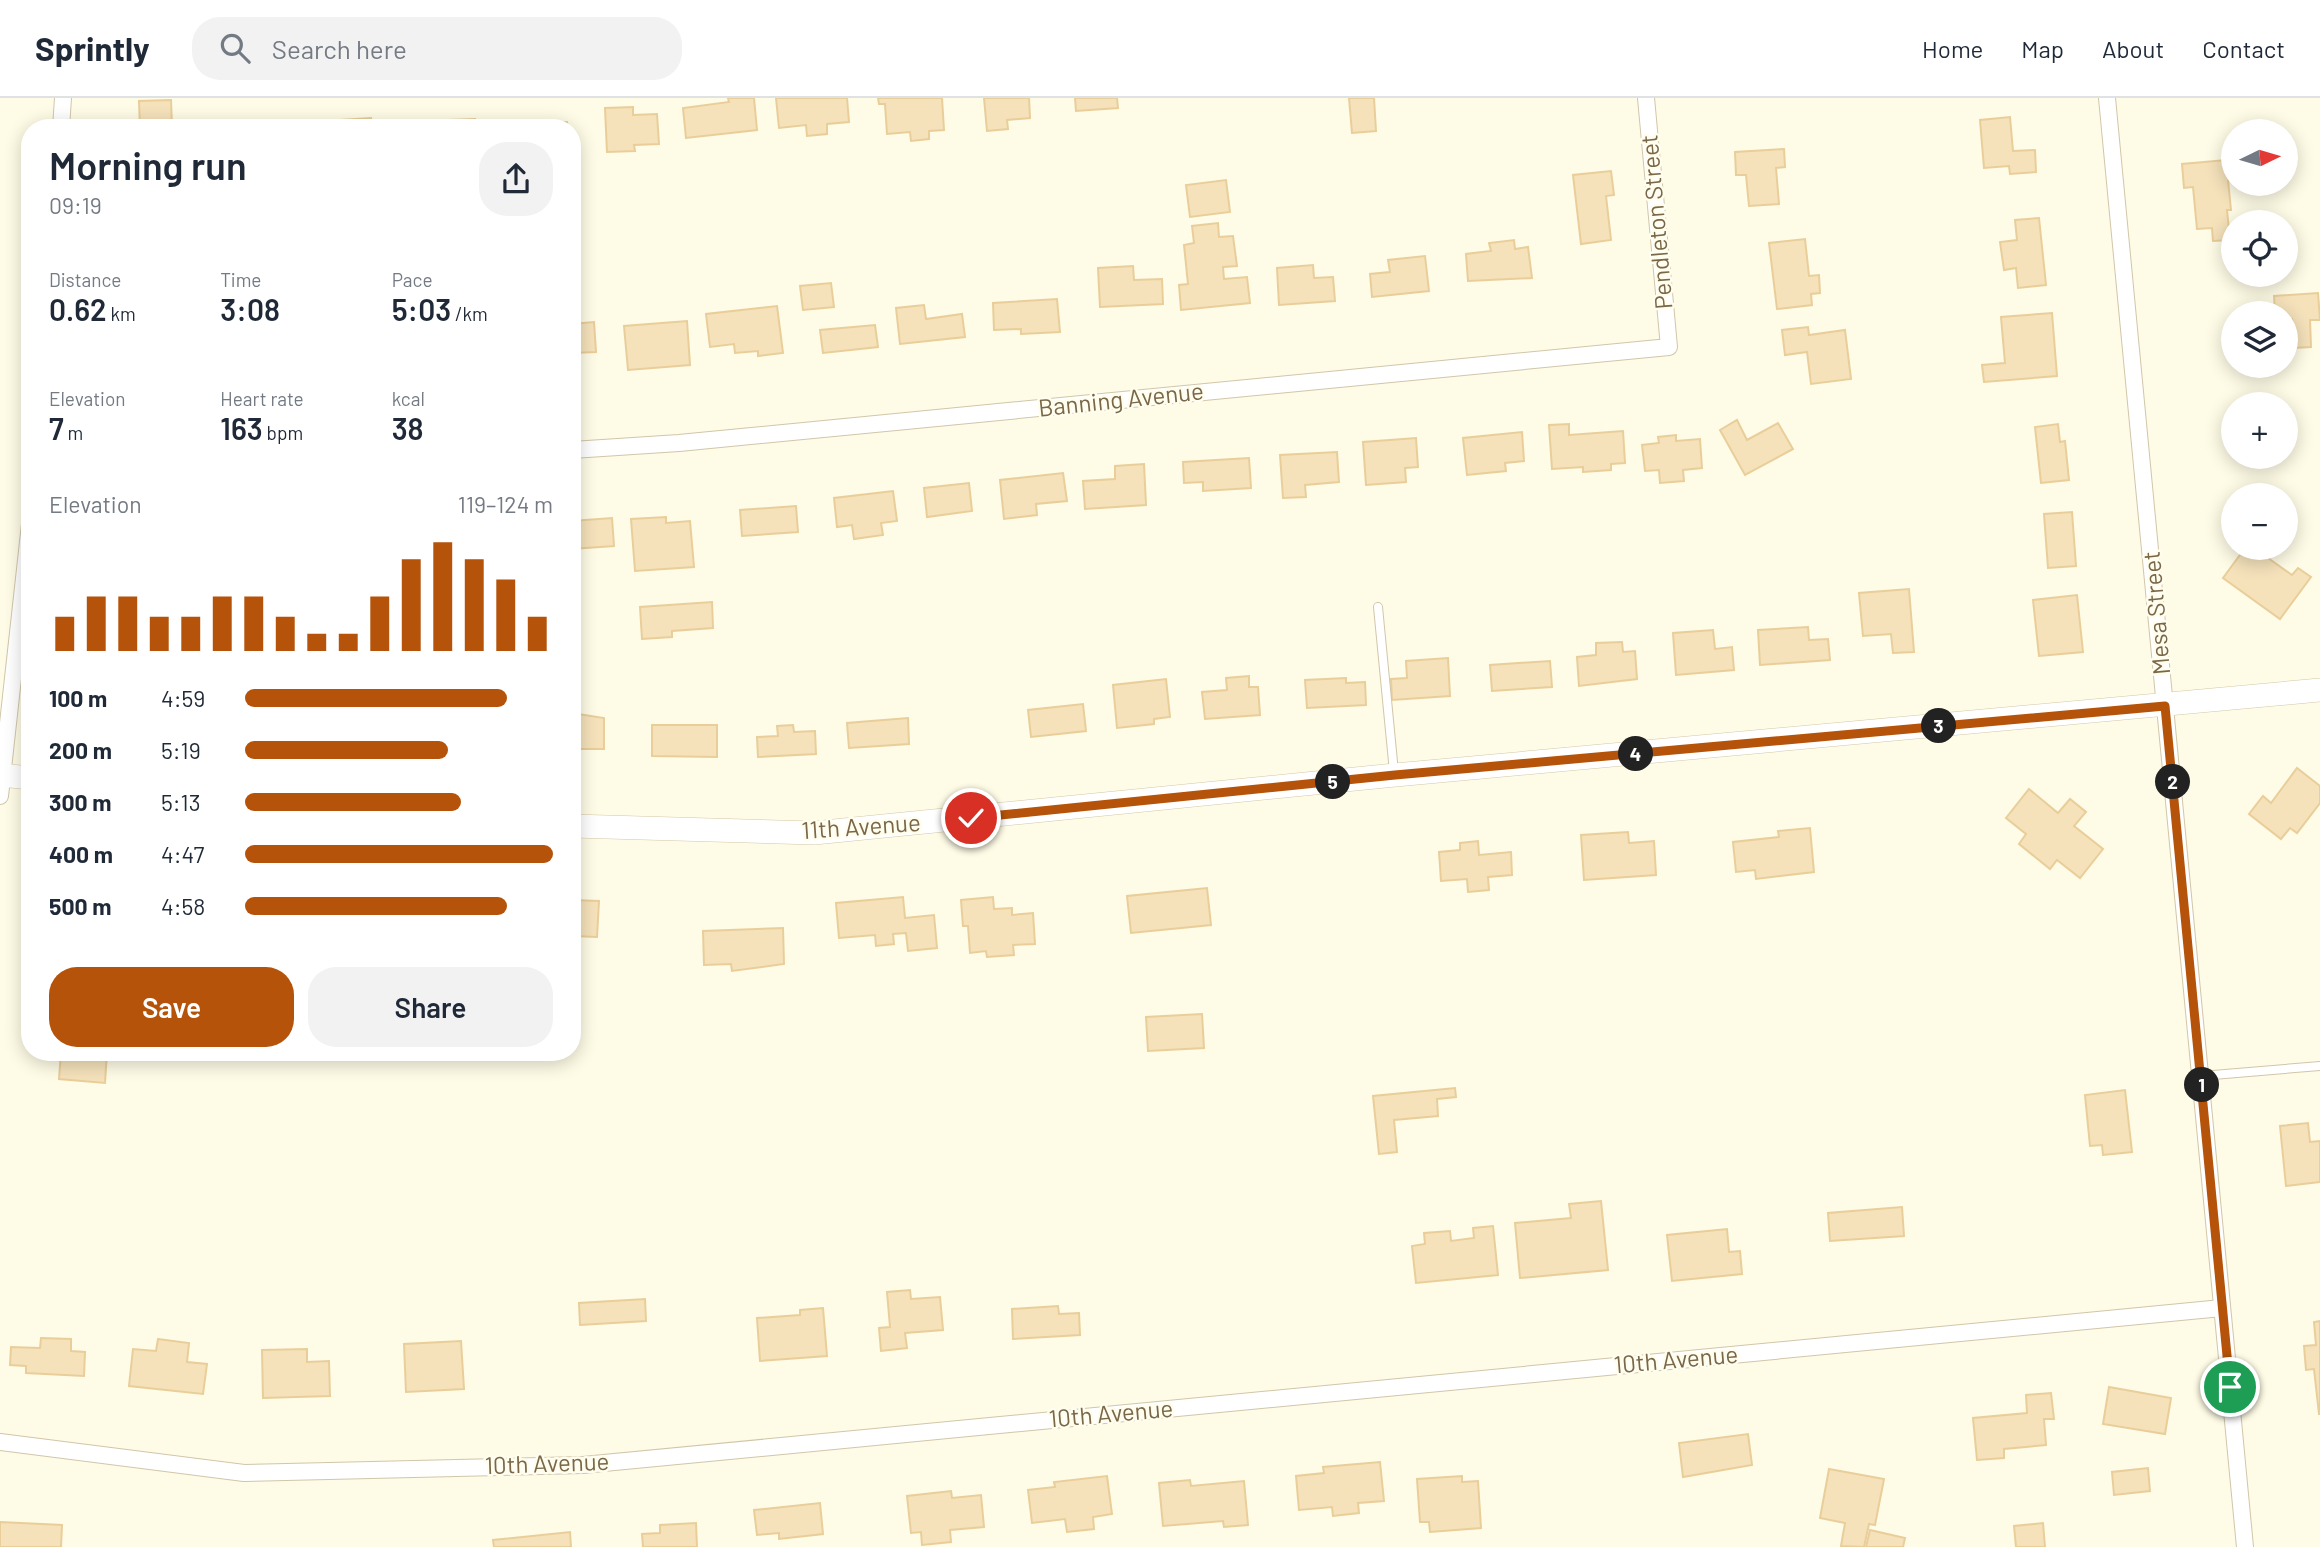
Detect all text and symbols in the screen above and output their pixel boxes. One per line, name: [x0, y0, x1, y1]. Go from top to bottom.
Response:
search box: [192, 17, 682, 80]
text: Sprintly: [35, 28, 150, 68]
icon: search: [216, 29, 254, 67]
text: Search here: [272, 33, 407, 64]
text: Home: [1922, 34, 1983, 63]
text: Map: [2021, 34, 2064, 63]
text: About: [2102, 34, 2164, 63]
text: Contact: [2202, 34, 2285, 63]
north arrow: [2221, 119, 2298, 196]
map controls: [2221, 119, 2298, 560]
street label: Pendleton Street: [1633, 134, 1678, 311]
text: Morning run: [49, 142, 247, 188]
button: share: [479, 142, 553, 216]
text: 09:19: [49, 191, 102, 219]
button: locate: [2221, 210, 2298, 287]
text: Distance: [49, 268, 121, 291]
text: Time: [220, 268, 261, 291]
text: Pace: [392, 268, 433, 291]
text: 0.62: [49, 291, 107, 327]
text: 3:08: [220, 291, 280, 327]
text: 5:03: [392, 291, 451, 327]
button: layers: [2221, 301, 2298, 378]
text: km: [107, 302, 136, 325]
text: /km: [451, 302, 488, 325]
street label: Banning Avenue: [1037, 375, 1205, 422]
text: Elevation: [49, 387, 126, 410]
text: Heart rate: [220, 387, 304, 410]
text: kcal: [392, 387, 425, 410]
button: +: [2221, 392, 2298, 469]
text: 7: [49, 410, 64, 446]
text: 163: [220, 410, 263, 446]
text: 38: [392, 410, 424, 446]
text: m: [64, 421, 83, 444]
text: bpm: [263, 421, 303, 444]
button: −: [2221, 483, 2298, 560]
text: Elevation: [49, 490, 142, 518]
text: 119–124 m: [458, 490, 553, 518]
street label: Mesa Street: [2136, 550, 2175, 676]
text: 100 m: [49, 684, 107, 712]
text: 4:59: [161, 684, 205, 712]
pin: 3: [1922, 708, 1956, 744]
text: 3: [1933, 714, 1944, 737]
text: 200 m: [49, 736, 112, 764]
text: 5:19: [161, 736, 201, 764]
pin: 4: [1618, 736, 1654, 772]
text: 4: [1630, 742, 1641, 765]
pin: 5: [1316, 764, 1350, 800]
pin: 2: [2156, 764, 2190, 800]
text: 5: [1327, 770, 1338, 793]
text: 2: [2167, 770, 2178, 793]
text: 300 m: [49, 788, 111, 816]
text: 5:13: [161, 788, 201, 816]
pin: [941, 788, 1001, 848]
icon: check: [952, 799, 990, 837]
street label: 11th Avenue: [800, 807, 922, 844]
text: 400 m: [49, 840, 113, 868]
text: 4:47: [161, 840, 204, 868]
text: 500 m: [49, 892, 111, 920]
text: 4:58: [161, 892, 205, 920]
button: Save: [49, 967, 294, 1047]
button: Share: [308, 967, 553, 1047]
pin: 1: [2184, 1068, 2220, 1102]
text: 1: [2198, 1073, 2205, 1096]
street label: 10th Avenue: [1612, 1339, 1739, 1378]
pin: [2200, 1357, 2260, 1417]
icon: arrive: [2211, 1368, 2249, 1406]
street label: 10th Avenue: [1047, 1393, 1174, 1432]
street label: 10th Avenue: [484, 1446, 610, 1479]

